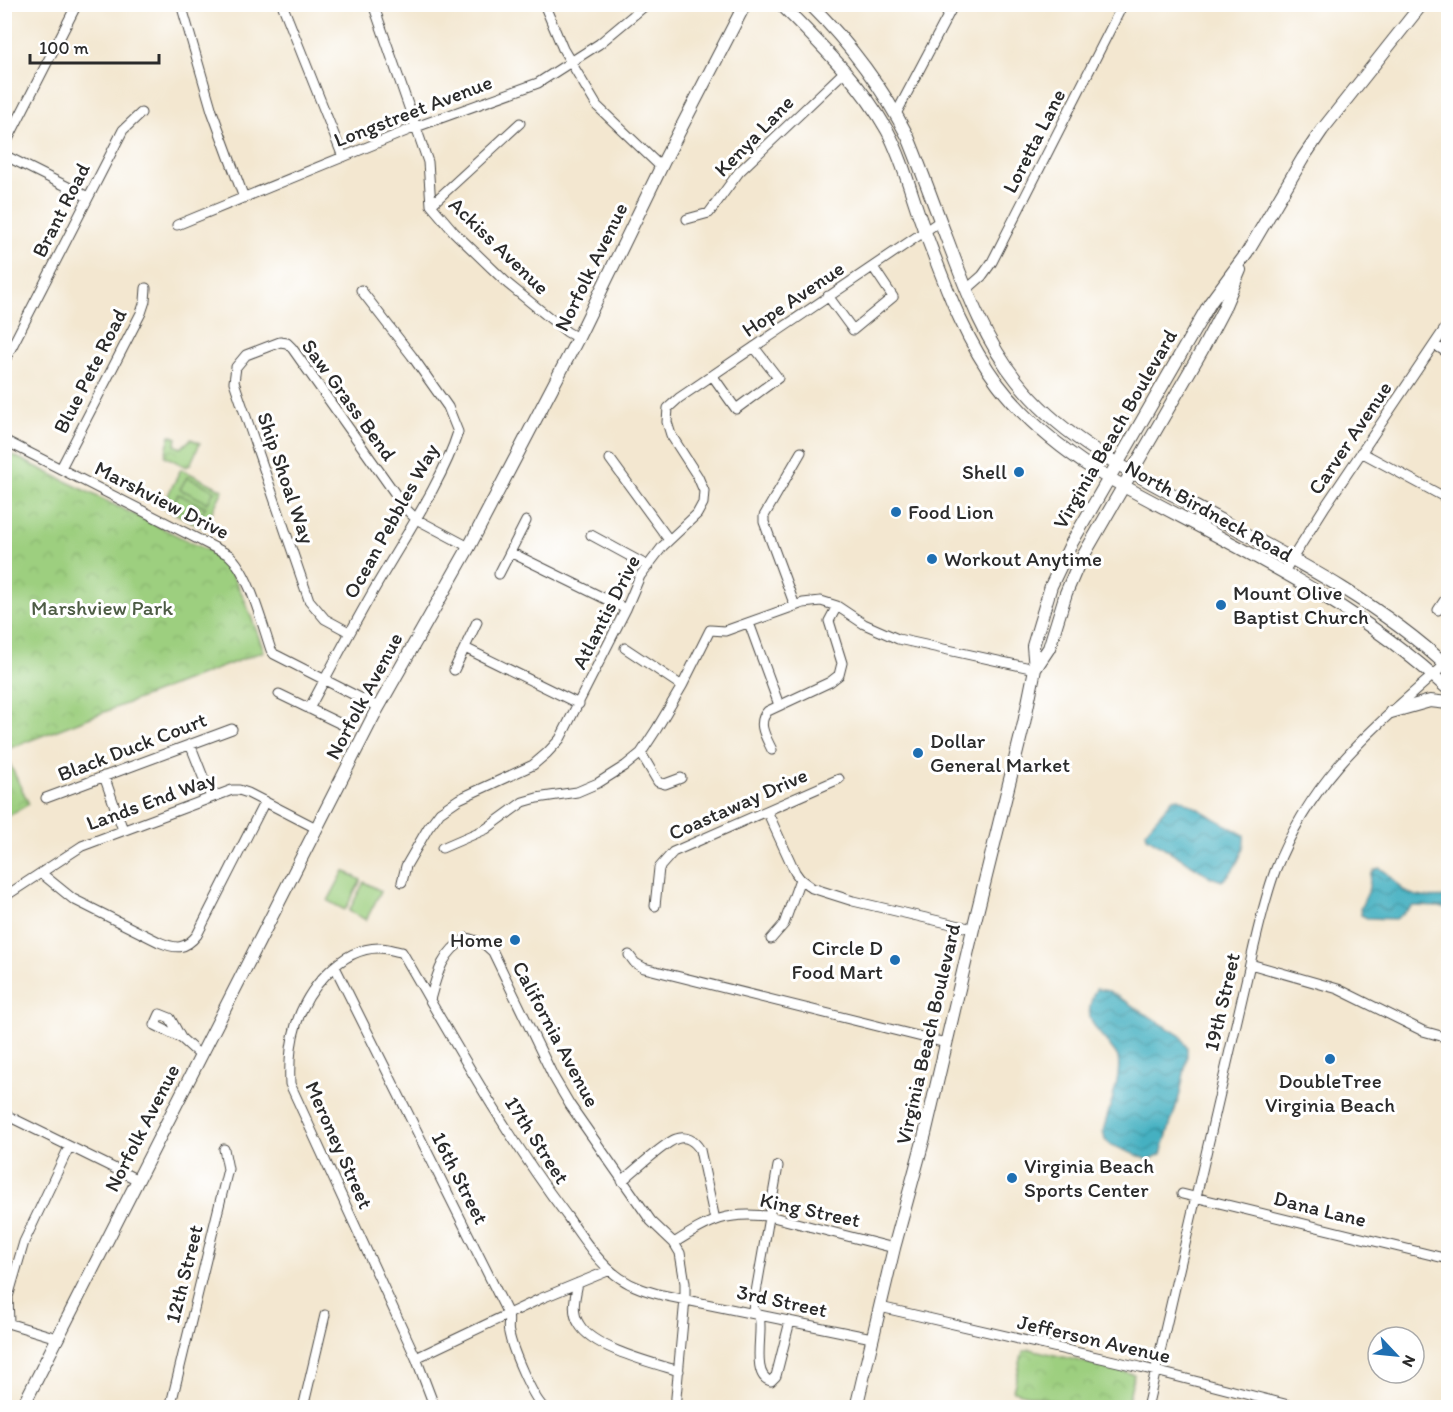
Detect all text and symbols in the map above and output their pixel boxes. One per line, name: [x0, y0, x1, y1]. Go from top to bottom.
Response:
scale bar: [30, 27, 159, 65]
text: 100 m: [39, 37, 89, 59]
street label: Longstreet Avenue: [330, 69, 496, 152]
street label: Loretta Lane: [997, 84, 1070, 197]
street label: Kenya Lane: [709, 90, 799, 182]
street label: Brant Road: [26, 158, 95, 261]
street label: Ackiss Avenue: [444, 192, 555, 300]
street label: Norfolk Avenue: [549, 198, 633, 335]
street label: Hope Avenue: [737, 255, 849, 342]
street label: Blue Pete Road: [47, 304, 132, 437]
street label: Virginia Beach Boulevard: [1047, 324, 1182, 533]
street label: Saw Grass Bend: [297, 334, 402, 466]
street label: Carver Avenue: [1303, 376, 1397, 499]
street label: Ship Shoal Way: [252, 409, 321, 547]
street label: Ocean Pebbles Way: [338, 439, 444, 603]
street label: North Birdneck Road: [1121, 454, 1298, 567]
street label: Marshview Drive: [91, 455, 234, 544]
place label: Shell: [962, 459, 1007, 484]
marker: Shell: [1012, 465, 1026, 479]
place label: Food Lion: [908, 499, 994, 524]
marker: Food Lion: [889, 505, 903, 519]
place label: Workout Anytime: [944, 546, 1102, 571]
street label: Atlantis Drive: [566, 551, 645, 673]
marker: Workout Anytime: [925, 552, 939, 566]
place label: Mount Olive Baptist Church: [1233, 580, 1369, 629]
park label: Marshview Park: [31, 595, 173, 620]
marker: Mount Olive Baptist Church: [1214, 598, 1228, 612]
street label: Norfolk Avenue: [320, 628, 408, 764]
street label: Black Duck Court: [54, 707, 210, 786]
place label: Dollar General Market: [930, 728, 1070, 777]
marker: Dollar General Market: [911, 746, 925, 760]
street label: Coastaway Drive: [664, 762, 811, 845]
street label: Lands End Way: [83, 765, 219, 836]
street label: Virginia Beach Boulevard: [890, 920, 965, 1147]
place label: Home: [450, 927, 503, 952]
marker: Home: [508, 933, 522, 947]
place label: Circle D Food Mart: [792, 935, 883, 984]
street label: 19th Street: [1198, 950, 1245, 1053]
marker: Circle D Food Mart: [888, 953, 902, 967]
street label: California Avenue: [507, 956, 605, 1111]
marker: DoubleTree Virginia Beach: [1323, 1052, 1337, 1066]
street label: Norfolk Avenue: [99, 1060, 185, 1196]
place label: DoubleTree Virginia Beach: [1265, 1068, 1395, 1117]
street label: Meroney Street: [300, 1077, 379, 1213]
street label: 17th Street: [500, 1091, 575, 1188]
street label: 16th Street: [427, 1128, 494, 1228]
place label: Virginia Beach Sports Center: [1024, 1153, 1154, 1202]
marker: Virginia Beach Sports Center: [1005, 1171, 1019, 1185]
street label: Dana Lane: [1271, 1185, 1369, 1232]
street label: King Street: [758, 1187, 863, 1232]
street label: 12th Street: [159, 1222, 208, 1325]
street label: 3rd Street: [735, 1279, 830, 1322]
street label: Jefferson Avenue: [1015, 1309, 1173, 1368]
north arrow: [1366, 1325, 1426, 1385]
text: N: [1398, 1352, 1420, 1370]

